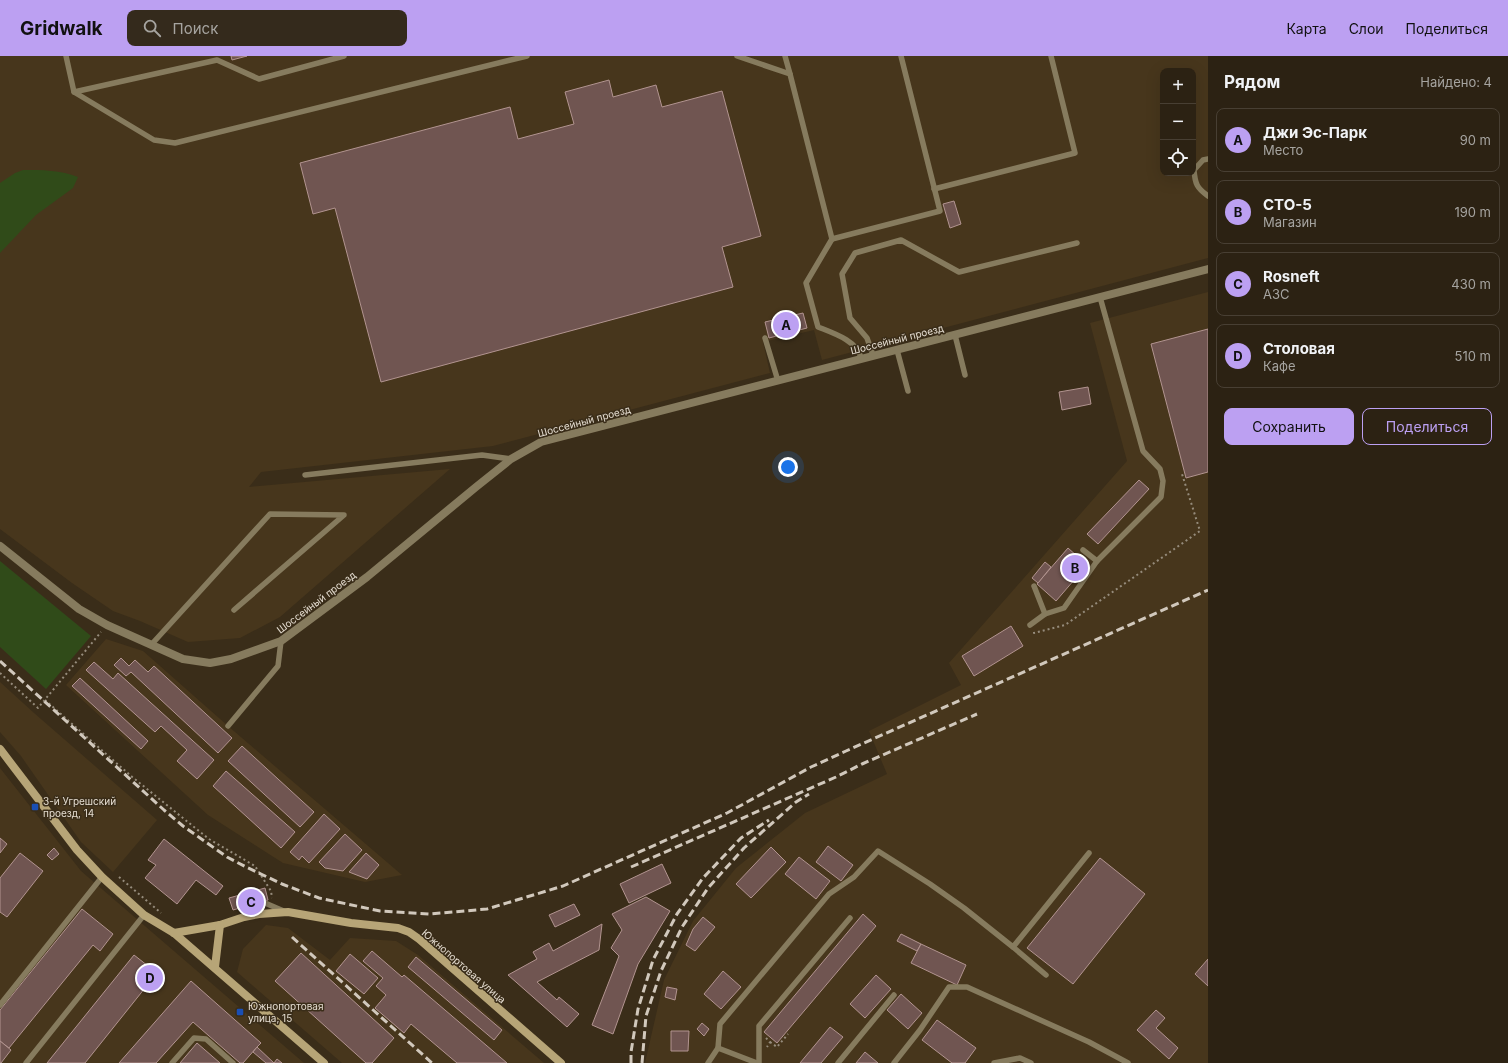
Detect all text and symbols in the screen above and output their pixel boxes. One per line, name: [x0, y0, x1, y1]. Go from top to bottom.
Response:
search box: [127, 10, 407, 46]
text: Gridwalk: [20, 17, 103, 40]
icon: search: [141, 17, 163, 39]
text: Поиск: [173, 19, 218, 38]
text: Карта: [1286, 20, 1327, 37]
text: Слои: [1349, 20, 1384, 37]
text: Поделиться: [1406, 20, 1488, 37]
map controls: [1160, 68, 1196, 176]
button: +: [1160, 68, 1196, 104]
text: Рядом: [1224, 72, 1280, 92]
text: Найдено: 4: [1420, 74, 1492, 90]
button: −: [1160, 104, 1196, 140]
text: Джи Эс-Парк: [1263, 123, 1367, 142]
text: A: [1233, 132, 1243, 148]
text: 90 m: [1460, 132, 1491, 148]
button: locate: [1160, 140, 1196, 176]
text: Место: [1263, 142, 1303, 158]
text: СТО-5: [1263, 195, 1312, 214]
text: B: [1234, 204, 1242, 220]
text: 190 m: [1454, 204, 1491, 220]
text: Магазин: [1263, 214, 1317, 230]
text: Rosneft: [1263, 267, 1319, 286]
text: C: [1233, 276, 1243, 292]
text: 430 m: [1451, 276, 1491, 292]
text: АЗС: [1263, 286, 1290, 302]
pin: A: [773, 310, 799, 340]
street label: Шоссейный проезд: [849, 322, 945, 356]
text: Столовая: [1263, 339, 1335, 358]
text: D: [1233, 348, 1243, 364]
text: 510 m: [1455, 348, 1491, 364]
text: Кафе: [1263, 358, 1296, 374]
street label: Шоссейный проезд: [536, 403, 632, 439]
button: Сохранить: [1224, 408, 1354, 445]
button: Поделиться: [1362, 408, 1492, 445]
your location: [778, 457, 798, 477]
pin: B: [1062, 553, 1088, 583]
street label: Шоссейный проезд: [274, 568, 358, 636]
place label: 3-й Угрешский проезд, 14: [43, 795, 116, 819]
marker: 3-й Угрешский проезд, 14: [30, 802, 40, 812]
pin: C: [238, 887, 264, 917]
street label: Южнопортовая улица: [420, 926, 508, 1006]
pin: D: [137, 963, 163, 993]
place label: Южнопортовая улица, 15: [248, 1000, 323, 1024]
marker: Южнопортовая улица, 15: [235, 1007, 245, 1017]

